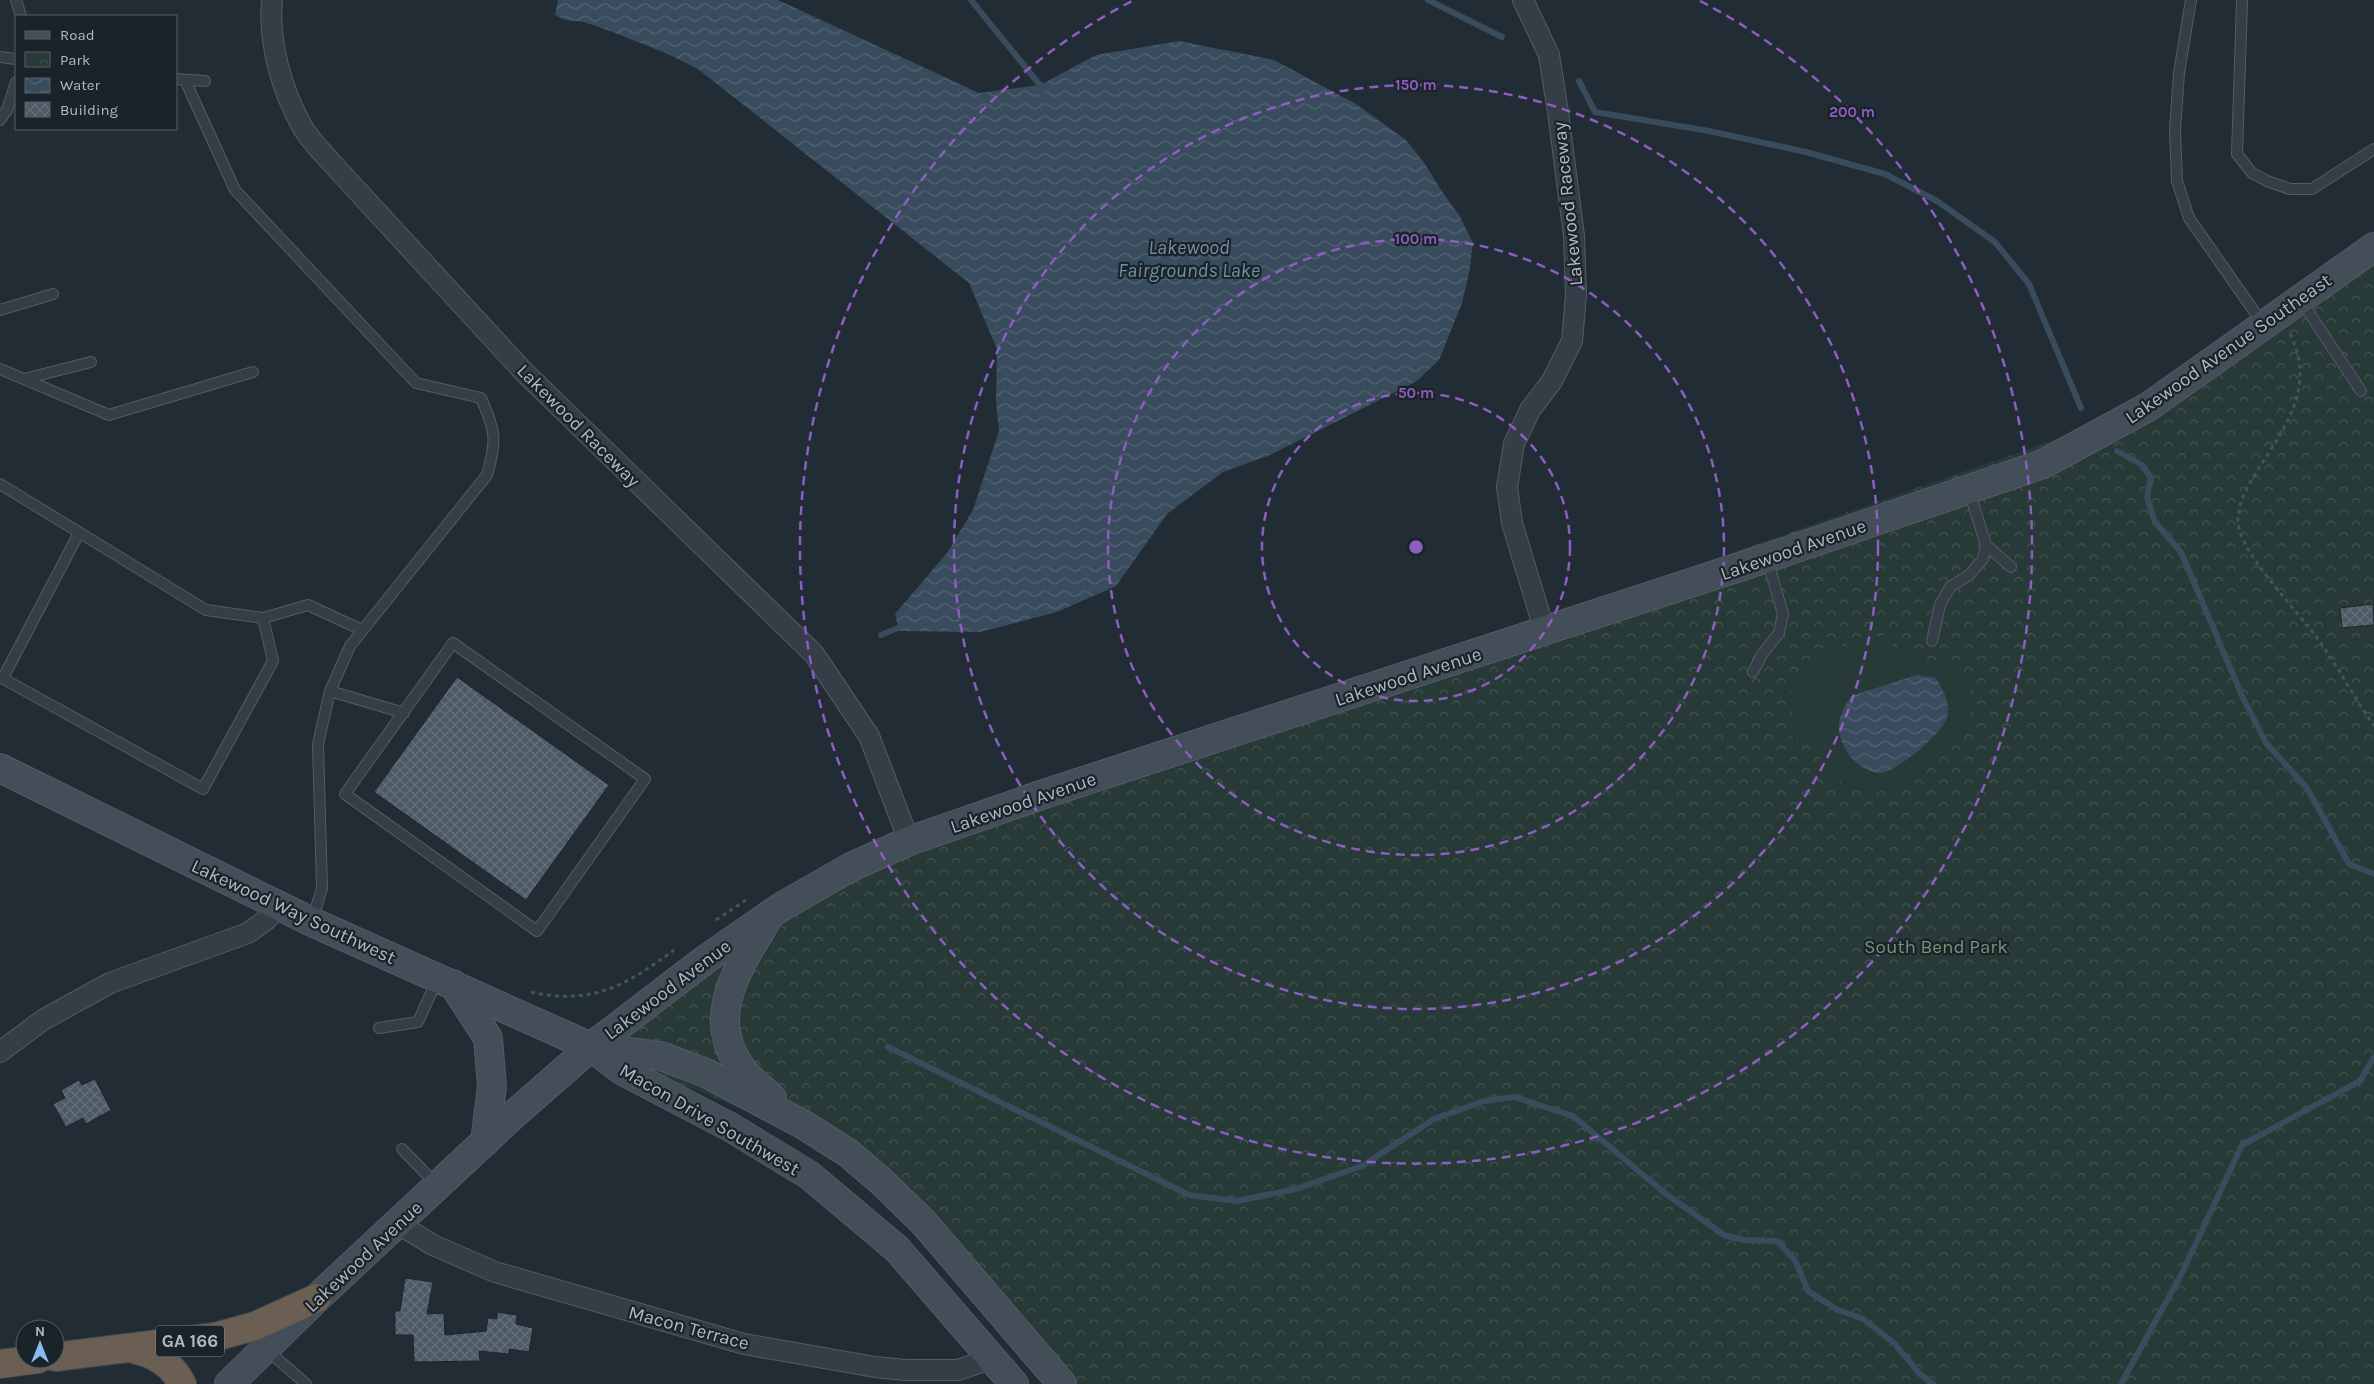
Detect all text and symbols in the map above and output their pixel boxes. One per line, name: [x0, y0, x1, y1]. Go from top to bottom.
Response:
legend: [15, 15, 178, 130]
text: Road: [60, 26, 95, 44]
text: Park: [60, 51, 90, 69]
text: Water: [60, 76, 101, 94]
text: 150 m: [1395, 76, 1437, 94]
text: Building: [60, 101, 118, 119]
text: 200 m: [1829, 103, 1875, 121]
street label: Lakewood Raceway: [1548, 121, 1588, 287]
text: 100 m: [1395, 230, 1437, 248]
water label: Lakewood Fairgrounds Lake: [1118, 236, 1260, 282]
street label: Lakewood Avenue Southeast: [2121, 269, 2336, 429]
street label: Lakewood Raceway: [512, 360, 644, 492]
text: 50 m: [1398, 384, 1434, 402]
street label: Lakewood Avenue: [1718, 515, 1869, 585]
centre of rings: [1407, 538, 1425, 556]
street label: Lakewood Avenue: [1332, 643, 1484, 711]
street label: Lakewood Avenue: [948, 768, 1099, 838]
street label: Lakewood Way Southwest: [188, 855, 399, 969]
street label: Lakewood Avenue: [600, 935, 735, 1045]
park label: South Bend Park: [1864, 936, 2008, 958]
street label: Macon Drive Southwest: [616, 1059, 803, 1180]
street label: Lakewood Avenue: [300, 1197, 427, 1317]
street label: Macon Terrace: [626, 1301, 752, 1355]
north arrow: [15, 1319, 65, 1369]
text: N: [35, 1323, 45, 1340]
road number: GA 166: [156, 1325, 224, 1356]

